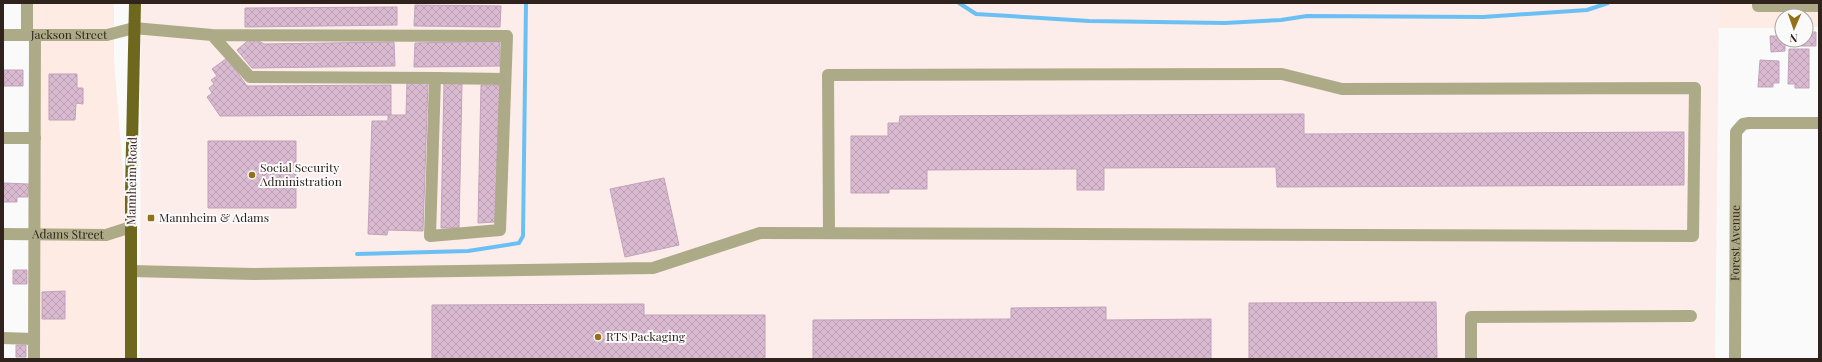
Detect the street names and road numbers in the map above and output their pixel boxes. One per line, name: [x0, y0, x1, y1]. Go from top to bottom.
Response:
street label: Jackson Street: [30, 26, 108, 42]
street label: Mannheim Road: [122, 137, 140, 225]
street label: Forest Avenue: [1726, 205, 1743, 281]
street label: Adams Street: [31, 225, 105, 242]

